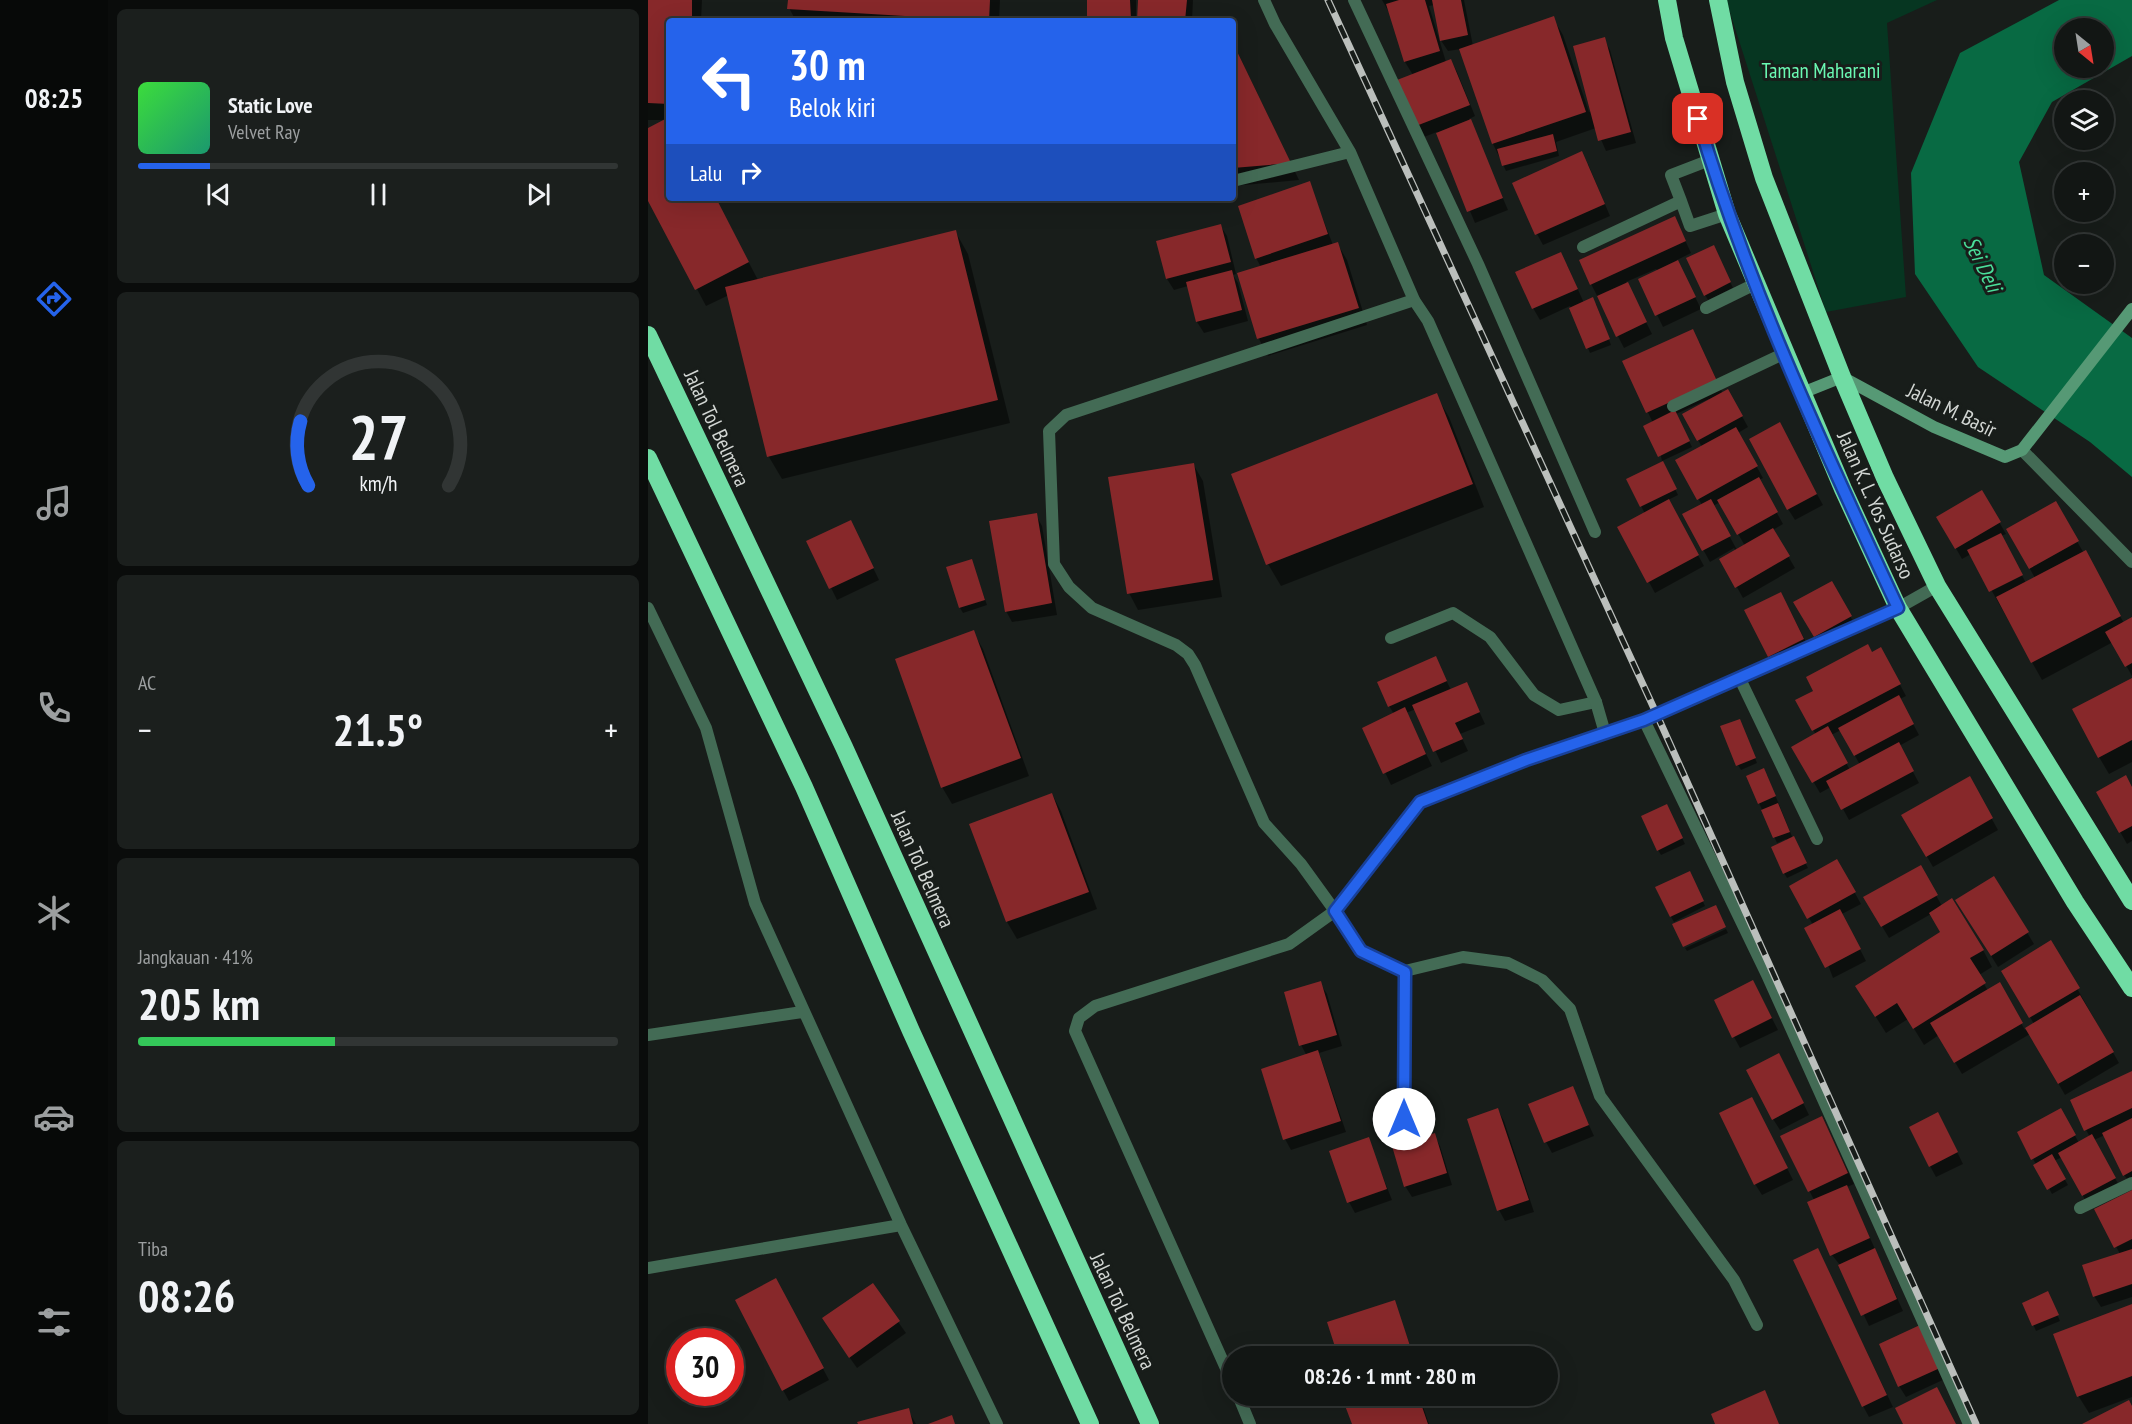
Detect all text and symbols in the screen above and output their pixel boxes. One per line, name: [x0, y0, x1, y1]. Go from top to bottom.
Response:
north arrow: [2054, 18, 2114, 78]
map controls: [2054, 18, 2114, 294]
text: 30 m: [789, 37, 866, 92]
icon: left: [690, 42, 768, 120]
park label: Taman Maharani: [1761, 57, 1881, 84]
text: 08:25: [25, 81, 83, 115]
text: Belok kiri: [789, 90, 876, 124]
button: layers: [2054, 90, 2114, 150]
text: Static Love: [228, 91, 313, 119]
pin: [1672, 93, 1723, 144]
icon: arrive: [1681, 102, 1714, 135]
text: Velvet Ray: [228, 119, 300, 145]
icon: right: [734, 156, 767, 189]
text: Lalu: [690, 159, 722, 187]
button: +: [2054, 162, 2114, 222]
icon: previous: [202, 178, 235, 211]
icon: pause: [362, 178, 395, 211]
icon: next: [522, 178, 555, 211]
water label: Sei Deli: [1958, 232, 2010, 299]
button: −: [2054, 234, 2114, 294]
icon: directions: [33, 278, 75, 320]
street label: Jalan Tol Belmera: [678, 365, 756, 491]
street label: Jalan M. Basir: [1902, 376, 2001, 443]
text: 27: [348, 396, 408, 477]
street label: Jalan K. L. Yos Sudarso: [1831, 426, 1921, 583]
text: km/h: [359, 469, 397, 497]
icon: music: [33, 482, 75, 524]
text: AC: [138, 670, 156, 696]
icon: phone: [33, 687, 75, 729]
text: 21.5°: [333, 700, 423, 758]
text: −: [138, 708, 152, 751]
text: +: [604, 708, 618, 751]
street label: Jalan Tol Belmera: [885, 805, 961, 932]
icon: climate: [33, 892, 75, 934]
text: Jangkauan · 41%: [138, 944, 253, 970]
text: 205 km: [138, 974, 260, 1032]
position arrow: [1372, 1087, 1436, 1151]
icon: car: [33, 1096, 75, 1138]
text: Tiba: [138, 1236, 168, 1262]
street label: Jalan Tol Belmera: [1084, 1248, 1162, 1374]
text: 08:26: [138, 1266, 235, 1324]
icon: filters: [33, 1301, 75, 1343]
speed limit sign: 30: [666, 1328, 744, 1406]
text: 08:26 · 1 mnt · 280 m: [1304, 1362, 1476, 1390]

